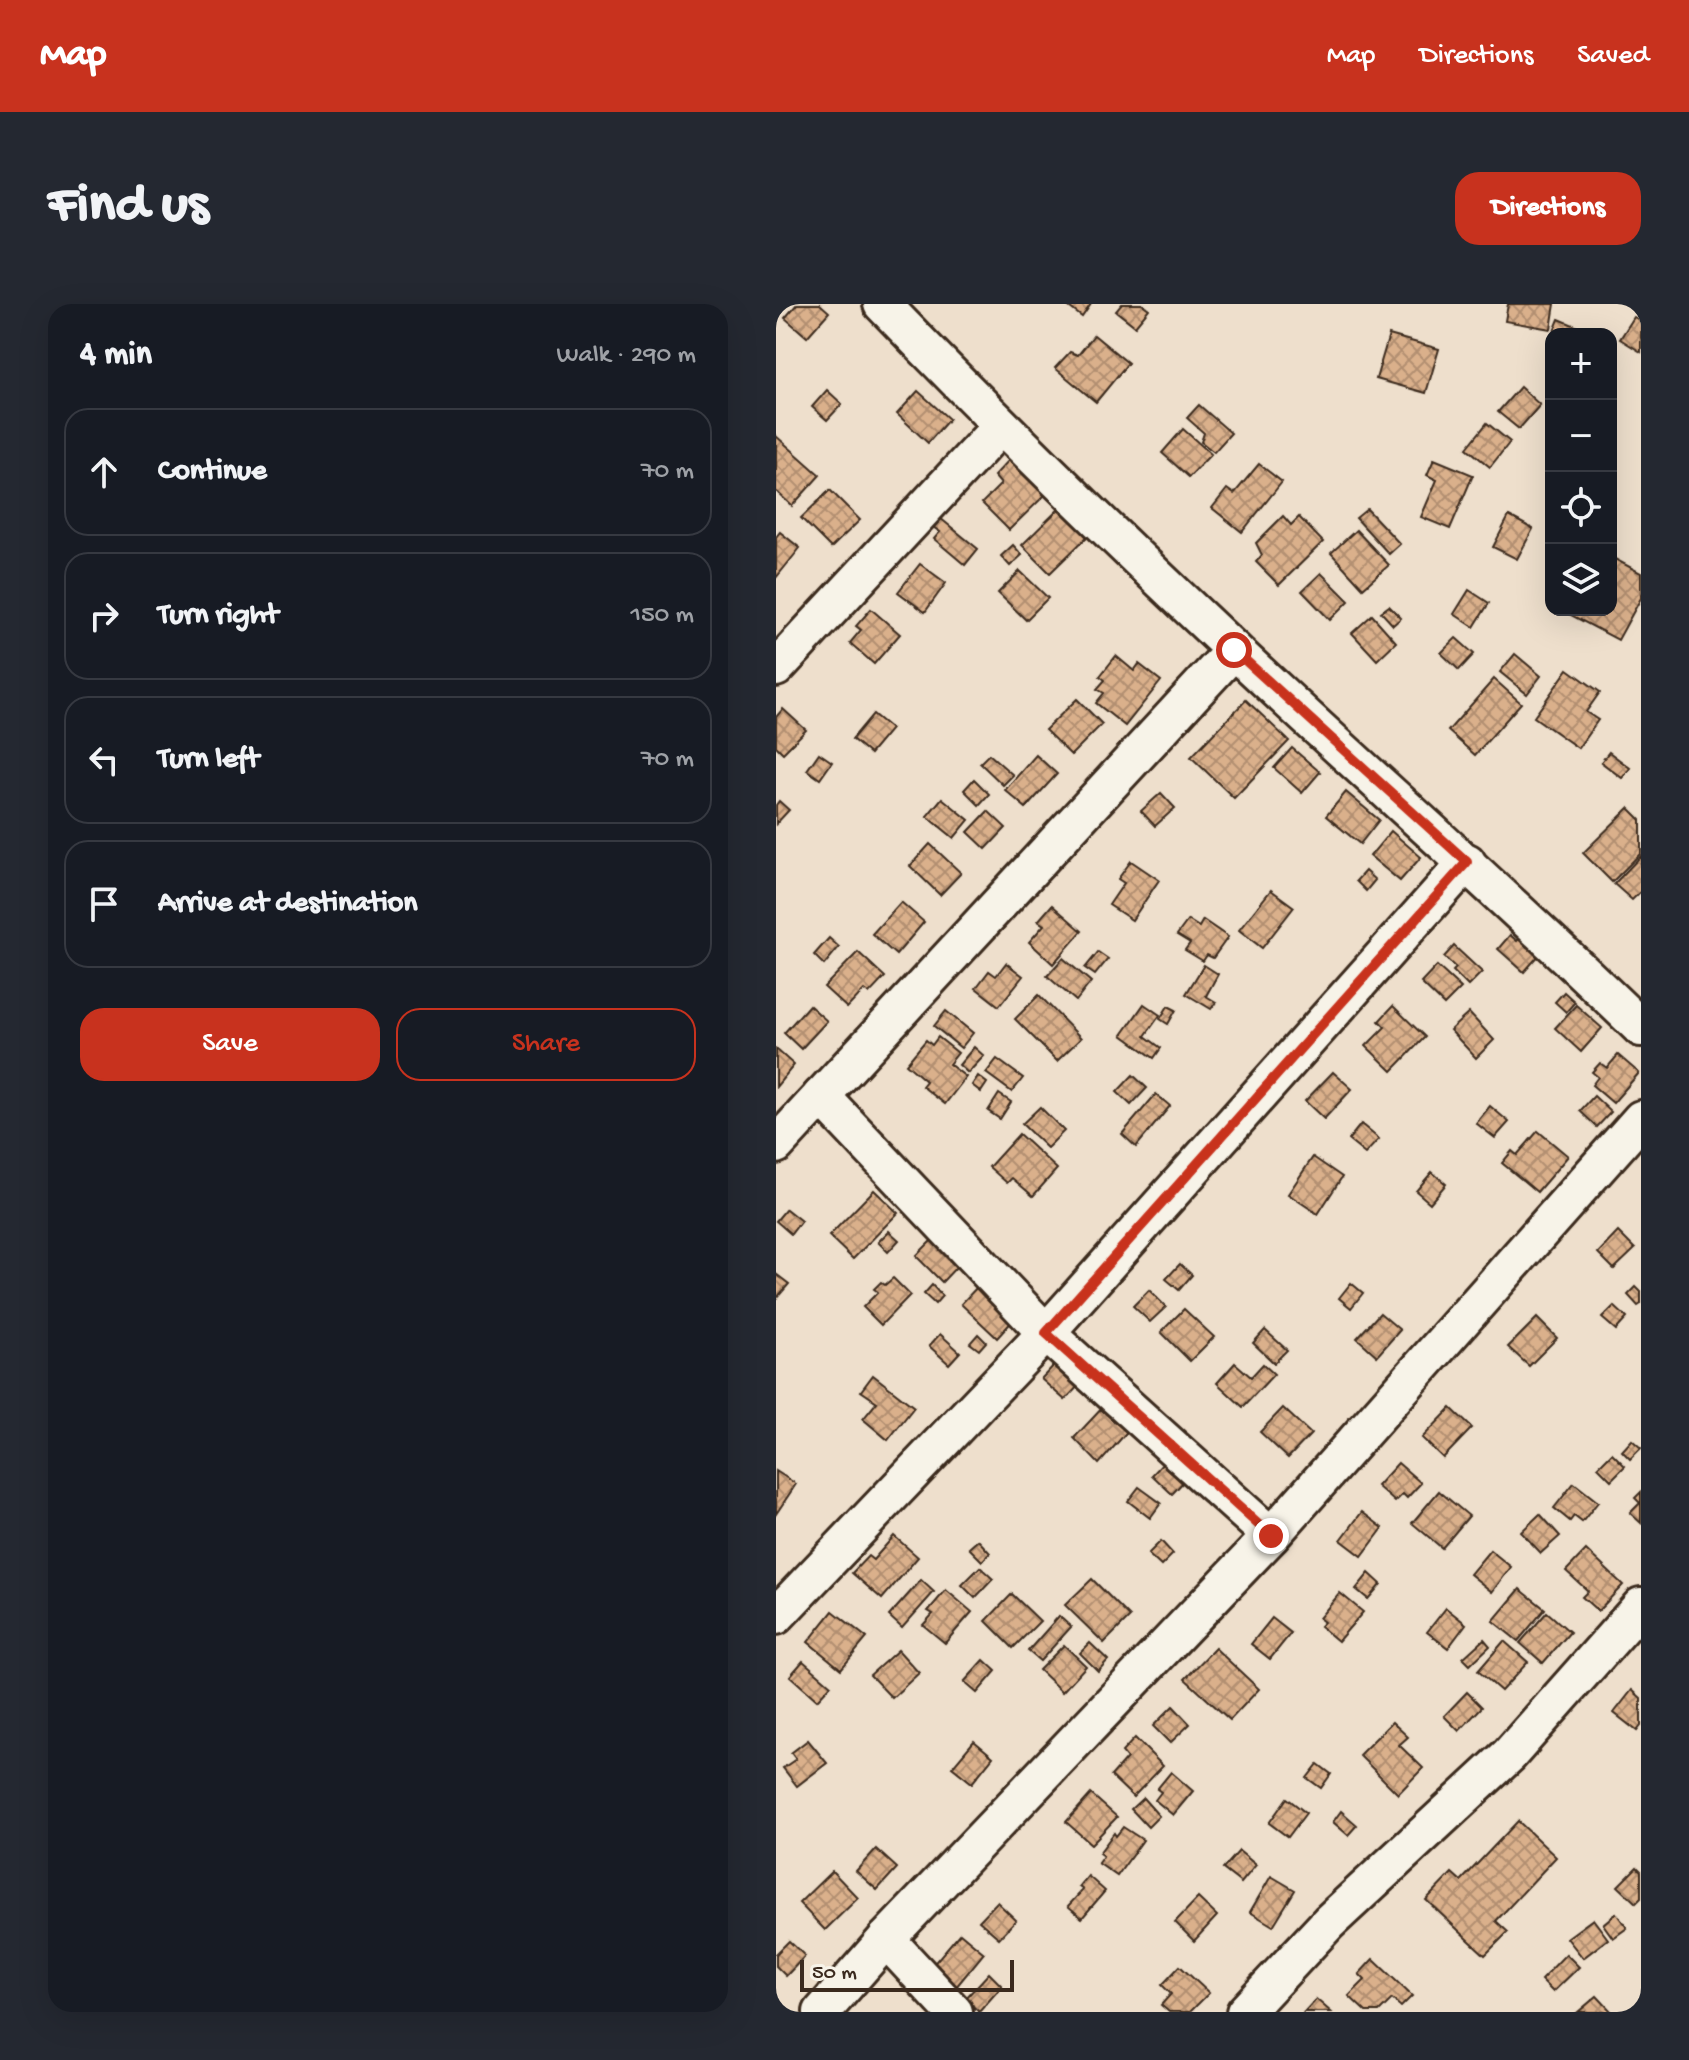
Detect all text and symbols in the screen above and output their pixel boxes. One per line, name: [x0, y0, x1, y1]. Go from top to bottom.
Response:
text: Map: [40, 34, 106, 78]
text: Map: [1327, 40, 1375, 73]
text: Directions: [1419, 40, 1533, 73]
text: Saved: [1577, 40, 1649, 73]
button: Directions: [1455, 172, 1641, 245]
text: Find us: [48, 175, 208, 241]
map controls: [1545, 328, 1617, 616]
button: +: [1545, 328, 1617, 400]
text: 4 min: [80, 336, 152, 376]
text: Walk · 290 m: [557, 341, 696, 372]
button: −: [1545, 400, 1617, 472]
icon: ahead: [82, 450, 126, 494]
text: Continue: [158, 455, 267, 490]
text: 70 m: [641, 457, 694, 488]
button: locate: [1545, 472, 1617, 544]
button: layers: [1545, 544, 1617, 616]
icon: right: [82, 594, 126, 638]
text: Turn right: [158, 599, 278, 634]
text: 150 m: [630, 601, 694, 632]
route start: [1216, 632, 1252, 668]
icon: left: [82, 738, 126, 782]
text: Turn left: [158, 743, 259, 778]
text: 70 m: [641, 745, 694, 776]
icon: arrive: [82, 882, 126, 926]
text: Arrive at destination: [158, 887, 418, 922]
button: Save: [80, 1008, 380, 1081]
button: Share: [396, 1008, 696, 1081]
route end: [1253, 1518, 1289, 1554]
scale bar: [800, 1956, 1014, 1992]
text: 50 m: [812, 1961, 857, 1987]

